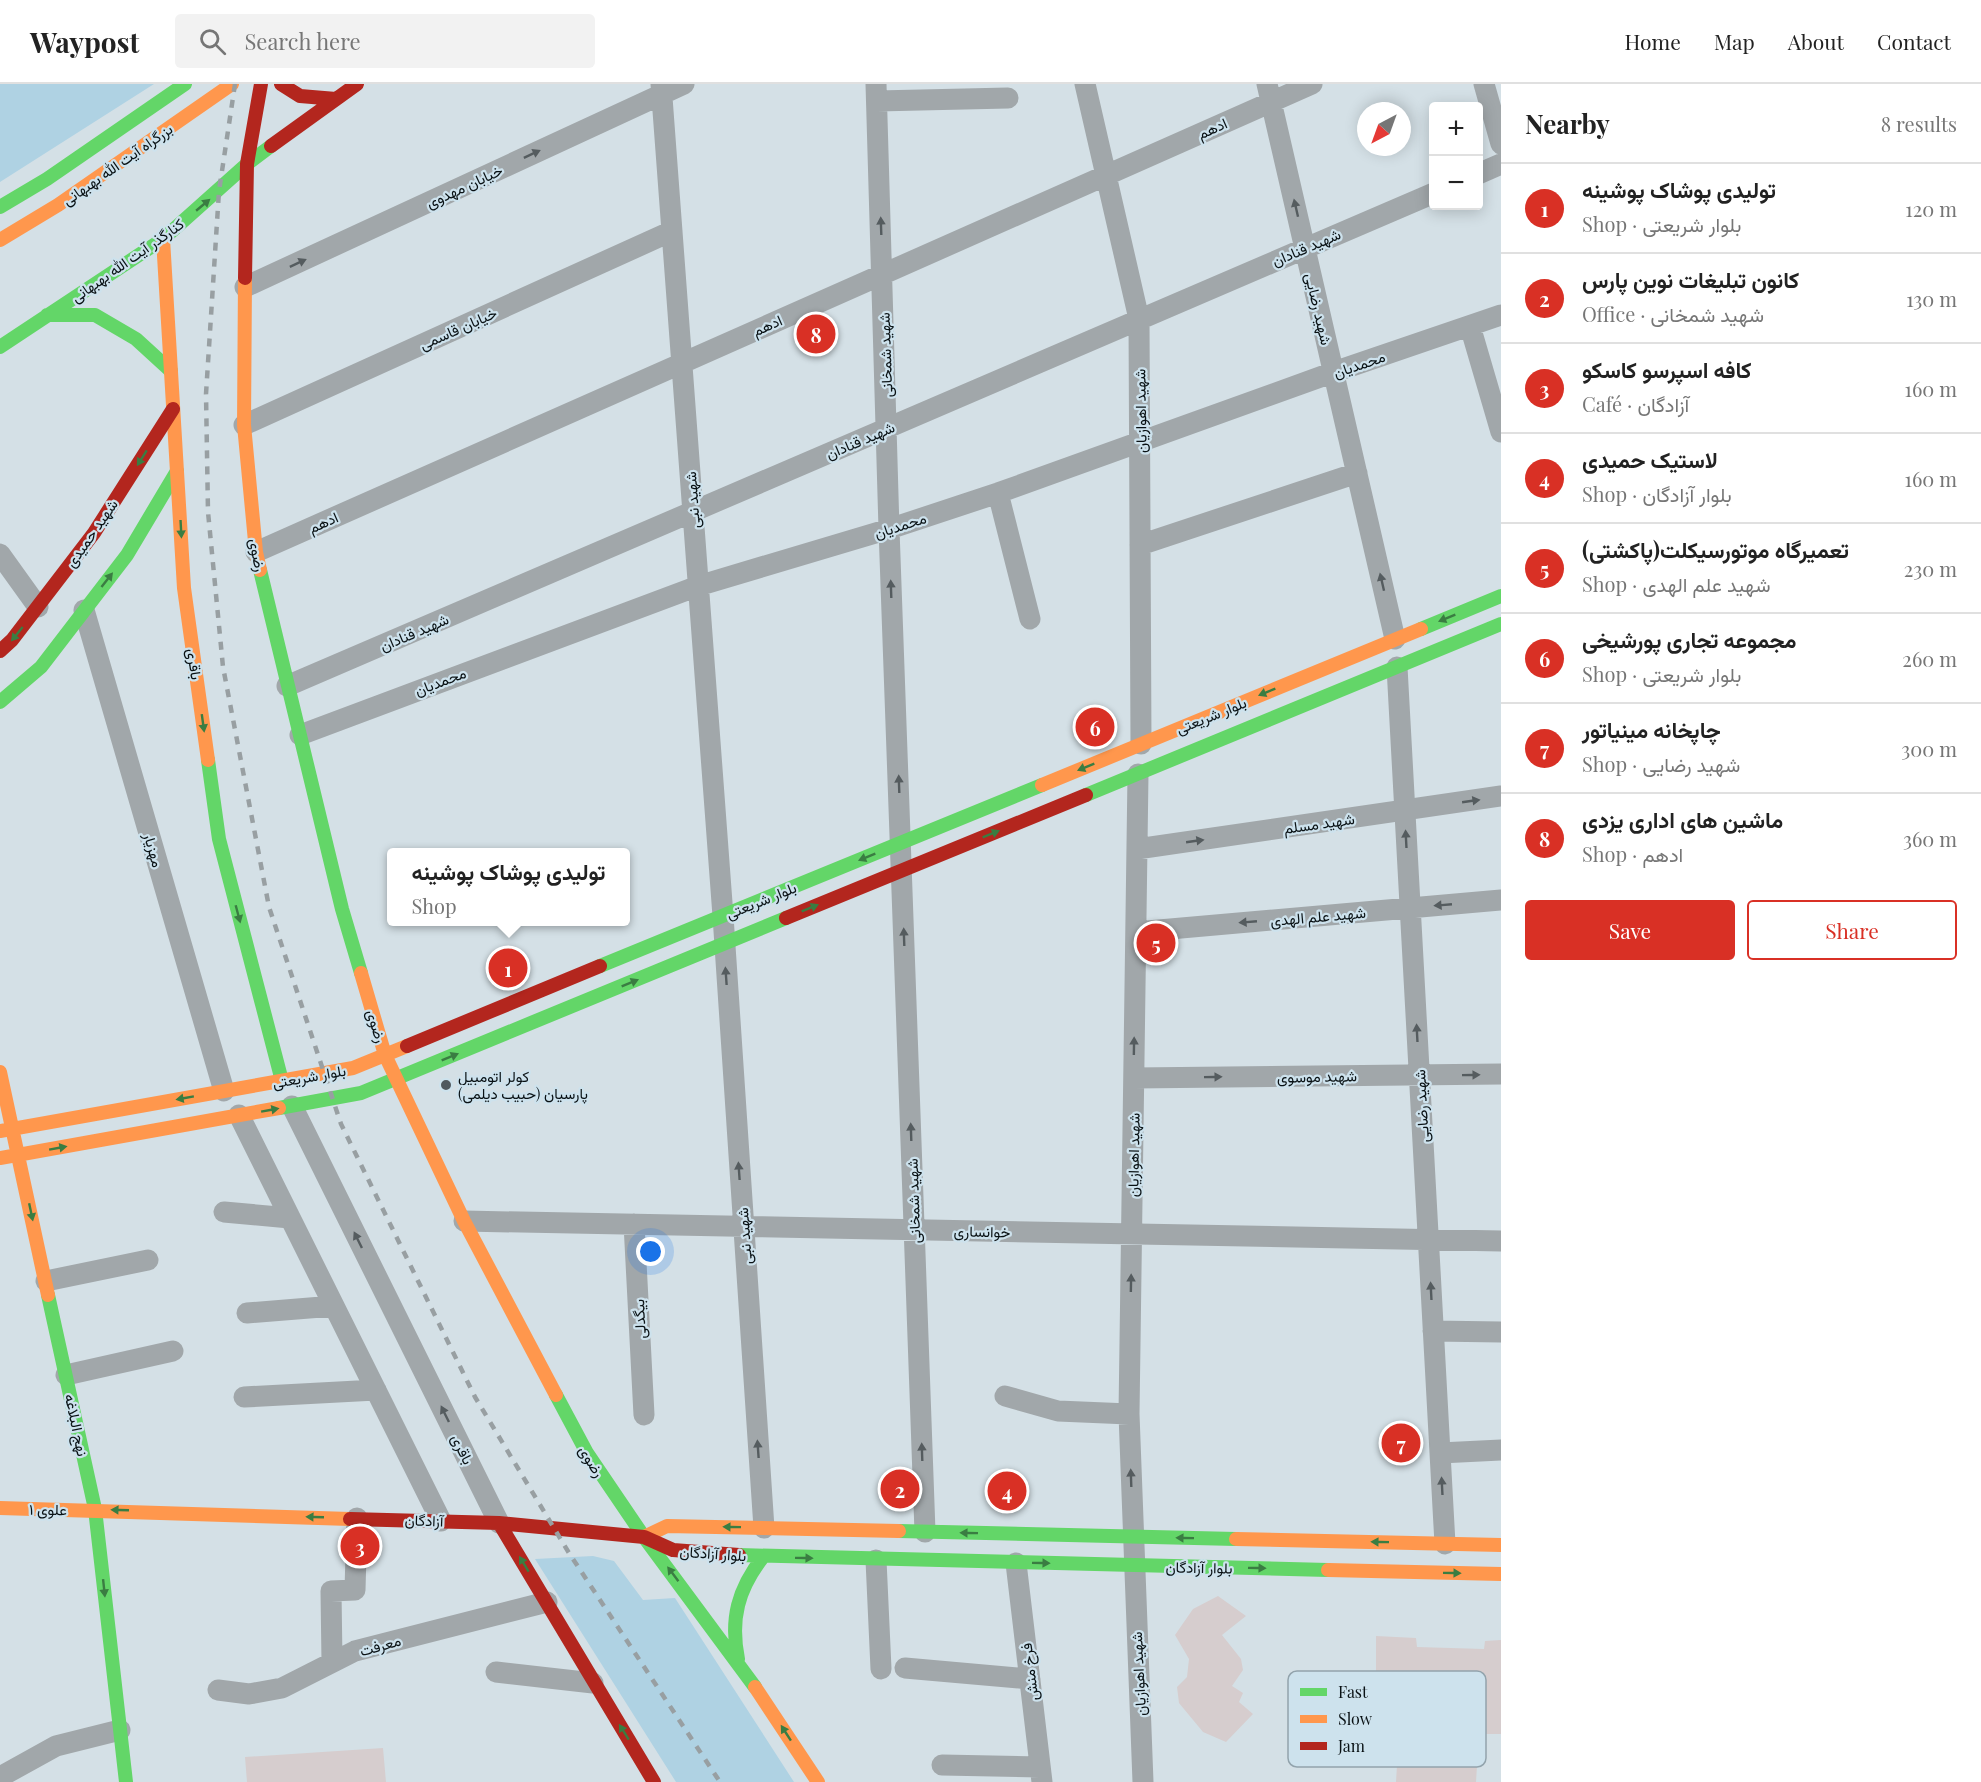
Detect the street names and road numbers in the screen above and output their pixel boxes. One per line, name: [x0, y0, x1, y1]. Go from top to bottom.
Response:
street label: ادهم: [1194, 113, 1230, 144]
street label: بزرگراه آیت الله بهبهانی: [58, 118, 177, 210]
street label: خیابان مهدوی: [422, 160, 506, 213]
street label: کنارگذر آیت الله بهبهانی: [66, 213, 188, 307]
street label: شهید قنادان: [1268, 223, 1344, 270]
street label: شهید رضایی: [1300, 271, 1337, 347]
street label: خیابان قاسمی: [416, 302, 500, 355]
street label: ادهم: [749, 310, 785, 341]
street label: شهید شمخانی: [874, 312, 897, 398]
street label: محمدیان: [1330, 346, 1388, 382]
street label: شهید اهوازیان: [1129, 368, 1151, 453]
street label: شهید قنادان: [822, 416, 898, 463]
street label: شهید نبی: [680, 471, 705, 529]
street label: شهید حمیدی: [60, 495, 123, 572]
street label: ادهم: [305, 507, 341, 538]
street label: محمدیان: [871, 507, 929, 543]
street label: رضوی: [244, 537, 271, 574]
street label: شهید قنادان: [376, 608, 452, 655]
street label: باقری: [182, 647, 207, 681]
street label: محمدیان: [411, 662, 469, 700]
street label: بلوار شریعتی: [1173, 692, 1250, 739]
street label: شهید مسلم: [1282, 808, 1356, 839]
street label: مهزیار: [139, 829, 168, 870]
street label: بلوار شریعتی: [723, 877, 800, 924]
street label: شهید علم الهدی: [1269, 902, 1367, 931]
street label: رضوی: [362, 1007, 391, 1045]
street label: بلوار شریعتی: [271, 1060, 347, 1093]
street label: شهید موسوی: [1277, 1065, 1357, 1088]
street label: شهید رضایی: [1409, 1069, 1434, 1143]
street label: شهید اهوازیان: [1122, 1112, 1144, 1197]
street label: شهید شمخانی: [902, 1158, 925, 1244]
street label: شهید نبی: [732, 1207, 757, 1265]
street label: خوانساری: [953, 1221, 1011, 1242]
street label: بیگدلی: [628, 1299, 651, 1339]
street label: نهج البلاغه: [59, 1392, 93, 1459]
street label: باقری: [446, 1430, 479, 1468]
street label: رضوی: [574, 1441, 609, 1481]
street label: علوی ۱: [29, 1499, 67, 1520]
street label: آزادگان: [404, 1509, 445, 1531]
street label: بلوار آزادگان: [679, 1541, 747, 1565]
street label: بلوار آزادگان: [1165, 1556, 1233, 1578]
street label: معرفت: [357, 1630, 403, 1660]
street label: شهید اهوازیان: [1126, 1631, 1150, 1717]
street label: فرخ منش: [1016, 1642, 1044, 1702]

